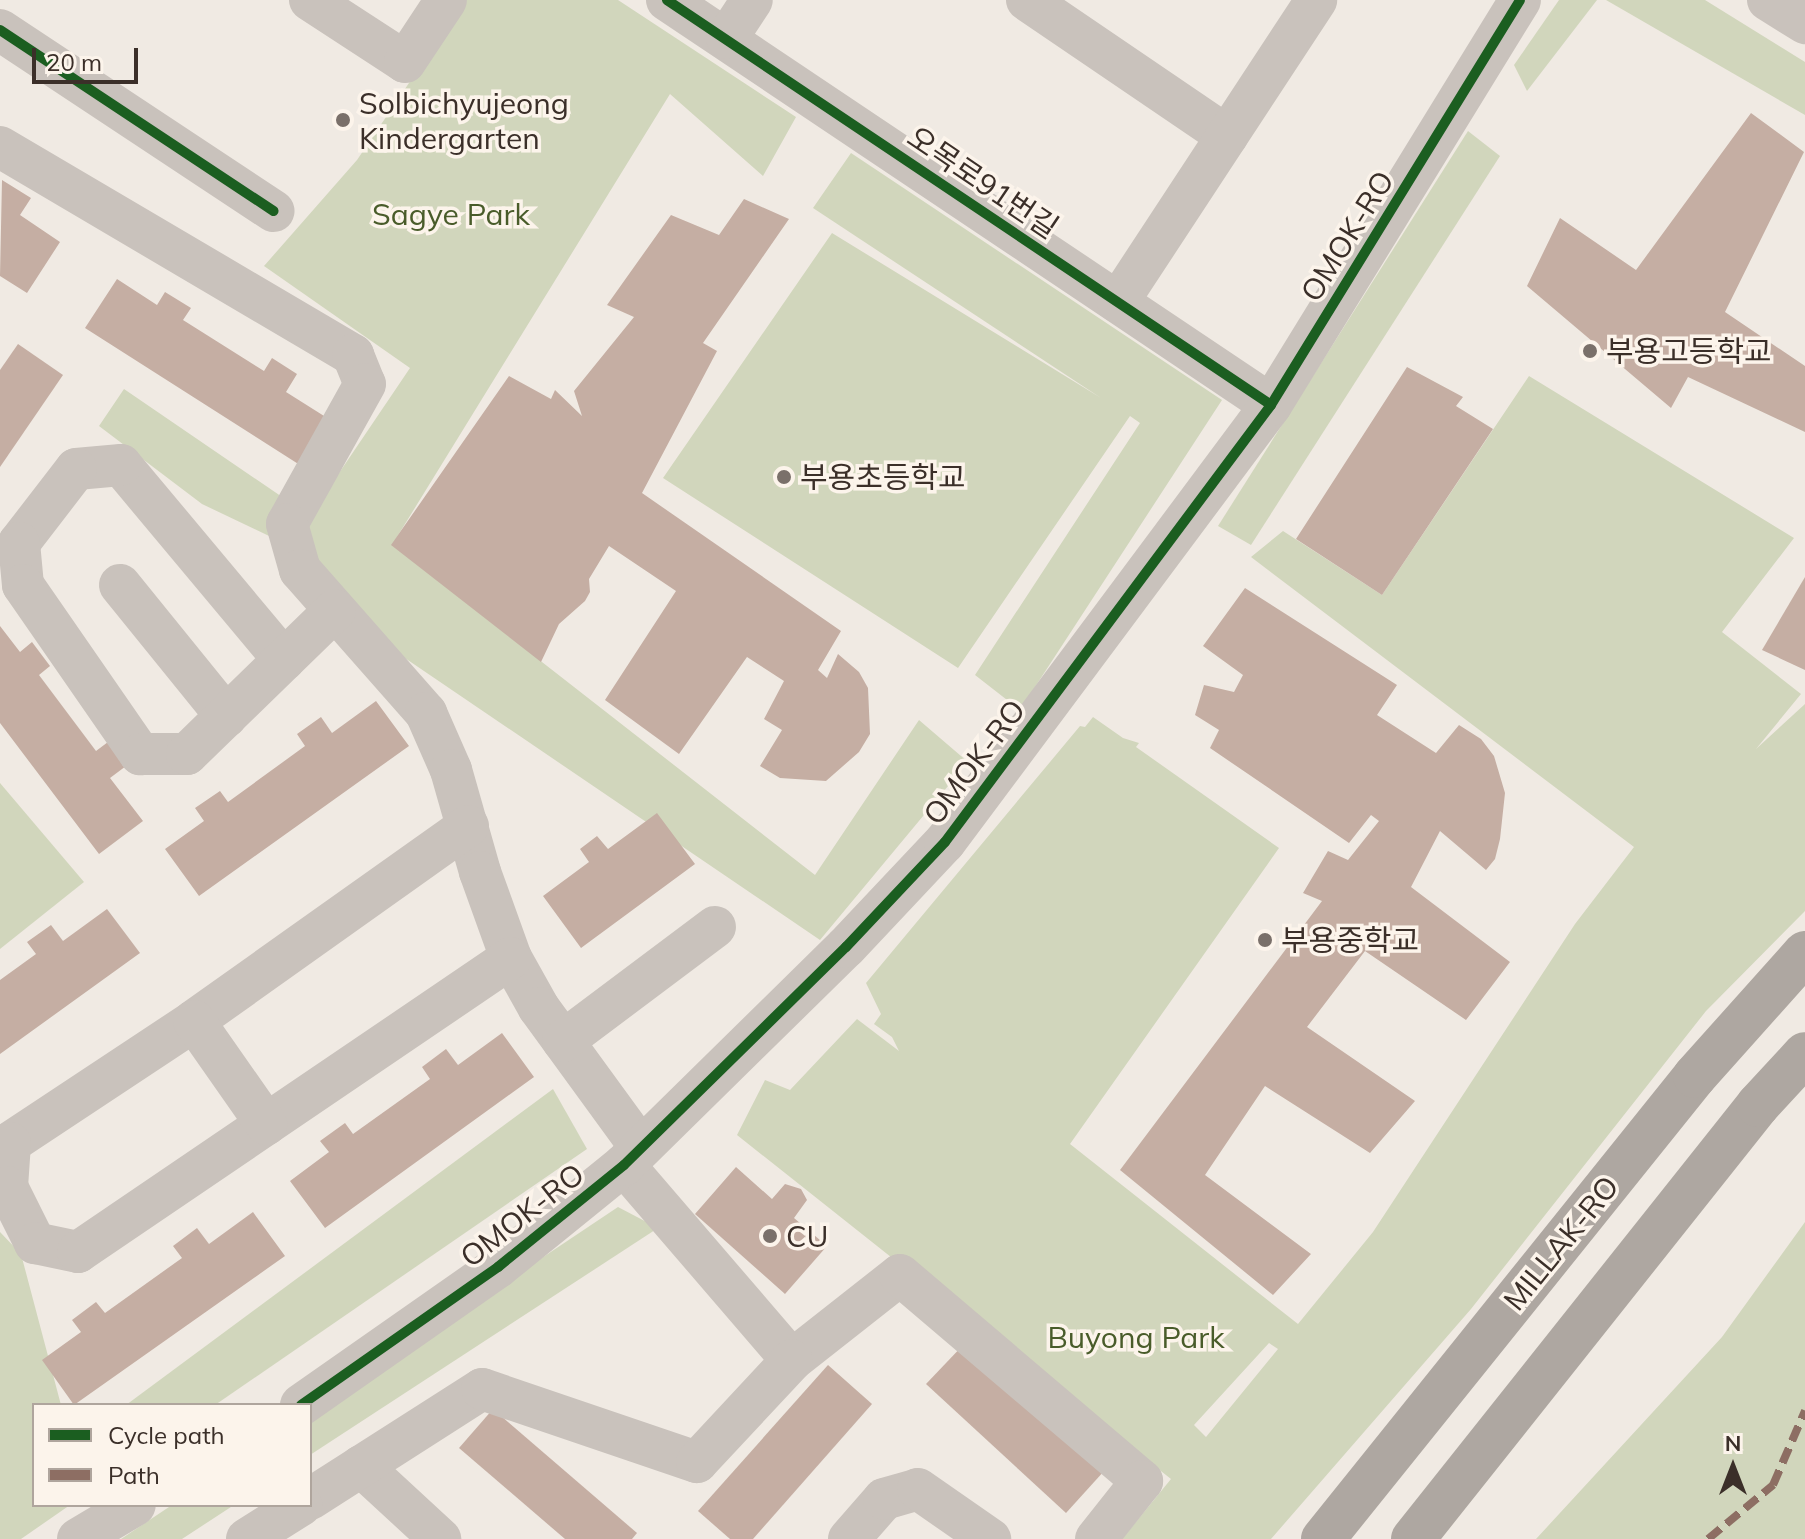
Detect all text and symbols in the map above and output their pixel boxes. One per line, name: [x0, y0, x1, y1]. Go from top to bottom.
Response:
scale bar: [36, 32, 142, 82]
text: 20 m: [46, 47, 102, 77]
place label: Solbichyujeong Kindergarten: [359, 85, 569, 156]
marker: Solbichyujeong Kindergarten: [334, 111, 352, 129]
street label: 오목로91번길: [901, 118, 1065, 246]
street label: OMOK-RO: [1293, 164, 1401, 308]
park label: Sagye Park: [372, 196, 530, 232]
place label: 부용고등학교: [1606, 333, 1772, 369]
marker: 부용고등학교: [1581, 342, 1599, 360]
place label: 부용초등학교: [800, 459, 966, 495]
marker: 부용초등학교: [775, 468, 793, 486]
street label: OMOK-RO: [915, 693, 1033, 831]
place label: 부용중학교: [1281, 922, 1419, 958]
marker: 부용중학교: [1256, 931, 1274, 949]
street label: OMOK-RO: [453, 1156, 591, 1274]
street label: MILLAK-RO: [1496, 1169, 1626, 1317]
place label: CU: [786, 1218, 828, 1254]
marker: CU: [761, 1227, 779, 1245]
park label: Buyong Park: [1047, 1319, 1225, 1355]
legend: [32, 1403, 312, 1507]
text: Cycle path: [108, 1420, 225, 1450]
north arrow: [1693, 1427, 1773, 1507]
text: N: [1725, 1429, 1741, 1457]
text: Path: [108, 1460, 160, 1490]

